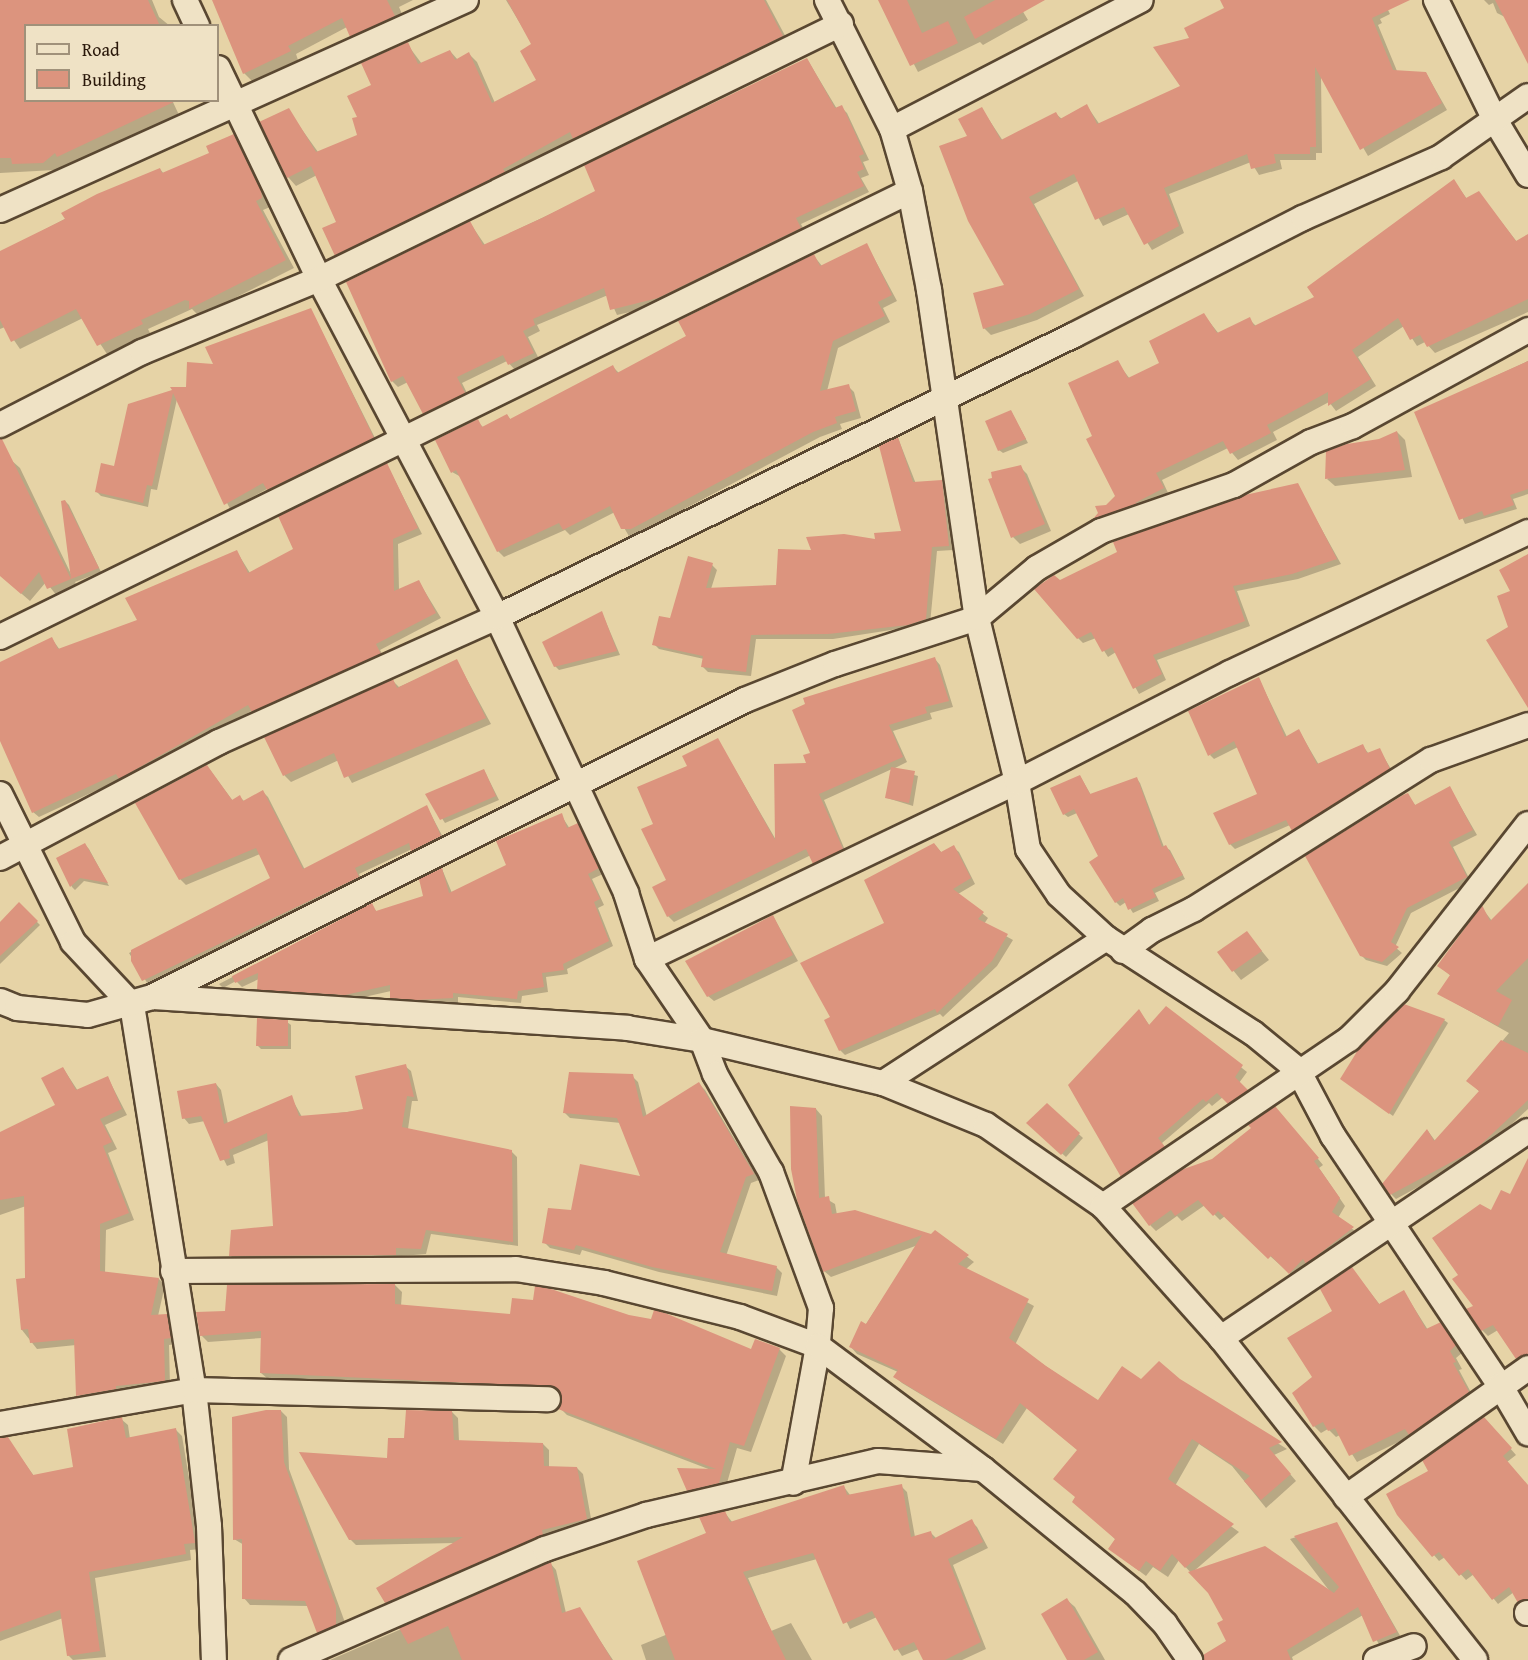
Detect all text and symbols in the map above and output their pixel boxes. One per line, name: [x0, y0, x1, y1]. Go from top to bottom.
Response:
legend: [24, 24, 219, 102]
text: Road: [82, 36, 120, 63]
text: Building: [82, 66, 146, 93]

